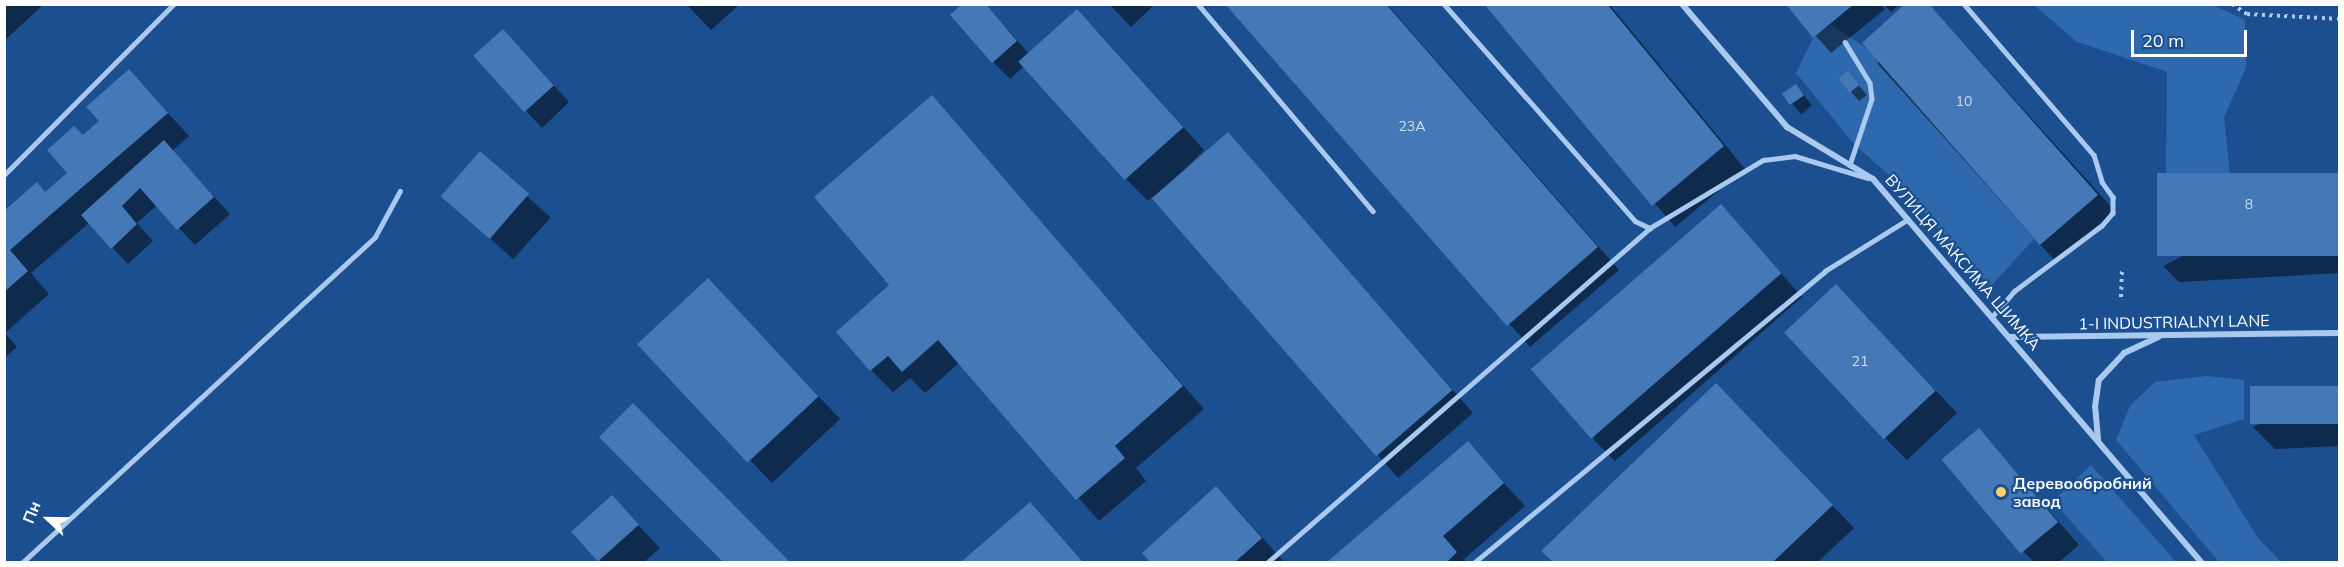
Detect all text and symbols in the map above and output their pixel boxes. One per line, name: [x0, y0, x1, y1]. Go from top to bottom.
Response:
scale bar: [2134, 18, 2250, 56]
text: 20 m: [2142, 29, 2184, 52]
house number: 10: [1956, 93, 1972, 109]
house number: 23А: [1398, 118, 1426, 134]
street label: ВУЛИЦЯ МАКСИМА ШИМКА: [1881, 170, 2045, 354]
house number: 8: [2245, 196, 2253, 212]
street label: 1-I INDUSTRIALNYI LANE: [2078, 311, 2270, 333]
house number: 21: [1852, 353, 1868, 369]
place label: Деревообробний завод: [2013, 473, 2152, 511]
marker: Деревообробний завод: [1994, 485, 2008, 499]
north arrow: [18, 489, 78, 549]
text: Пн: [18, 498, 45, 526]

